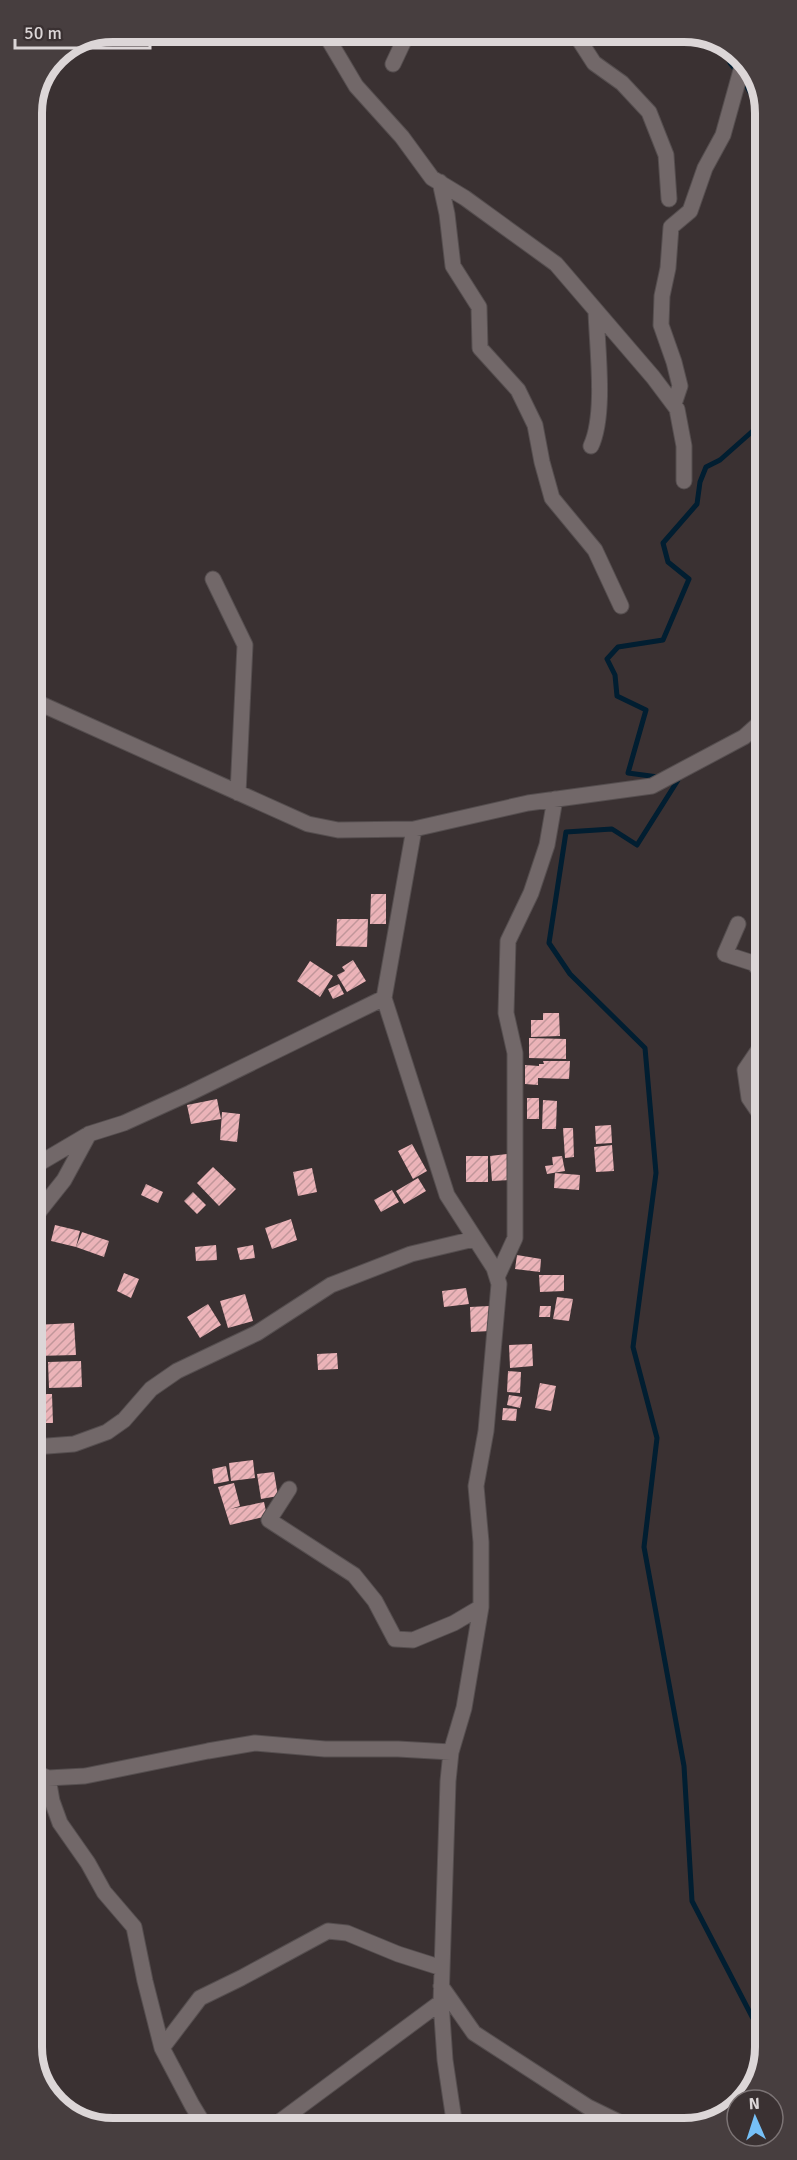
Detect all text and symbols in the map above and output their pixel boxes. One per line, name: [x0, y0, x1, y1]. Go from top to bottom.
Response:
scale bar: [15, 12, 150, 50]
text: 50 m: [24, 22, 62, 44]
north arrow: [725, 2088, 785, 2148]
text: N: [748, 2094, 760, 2114]

